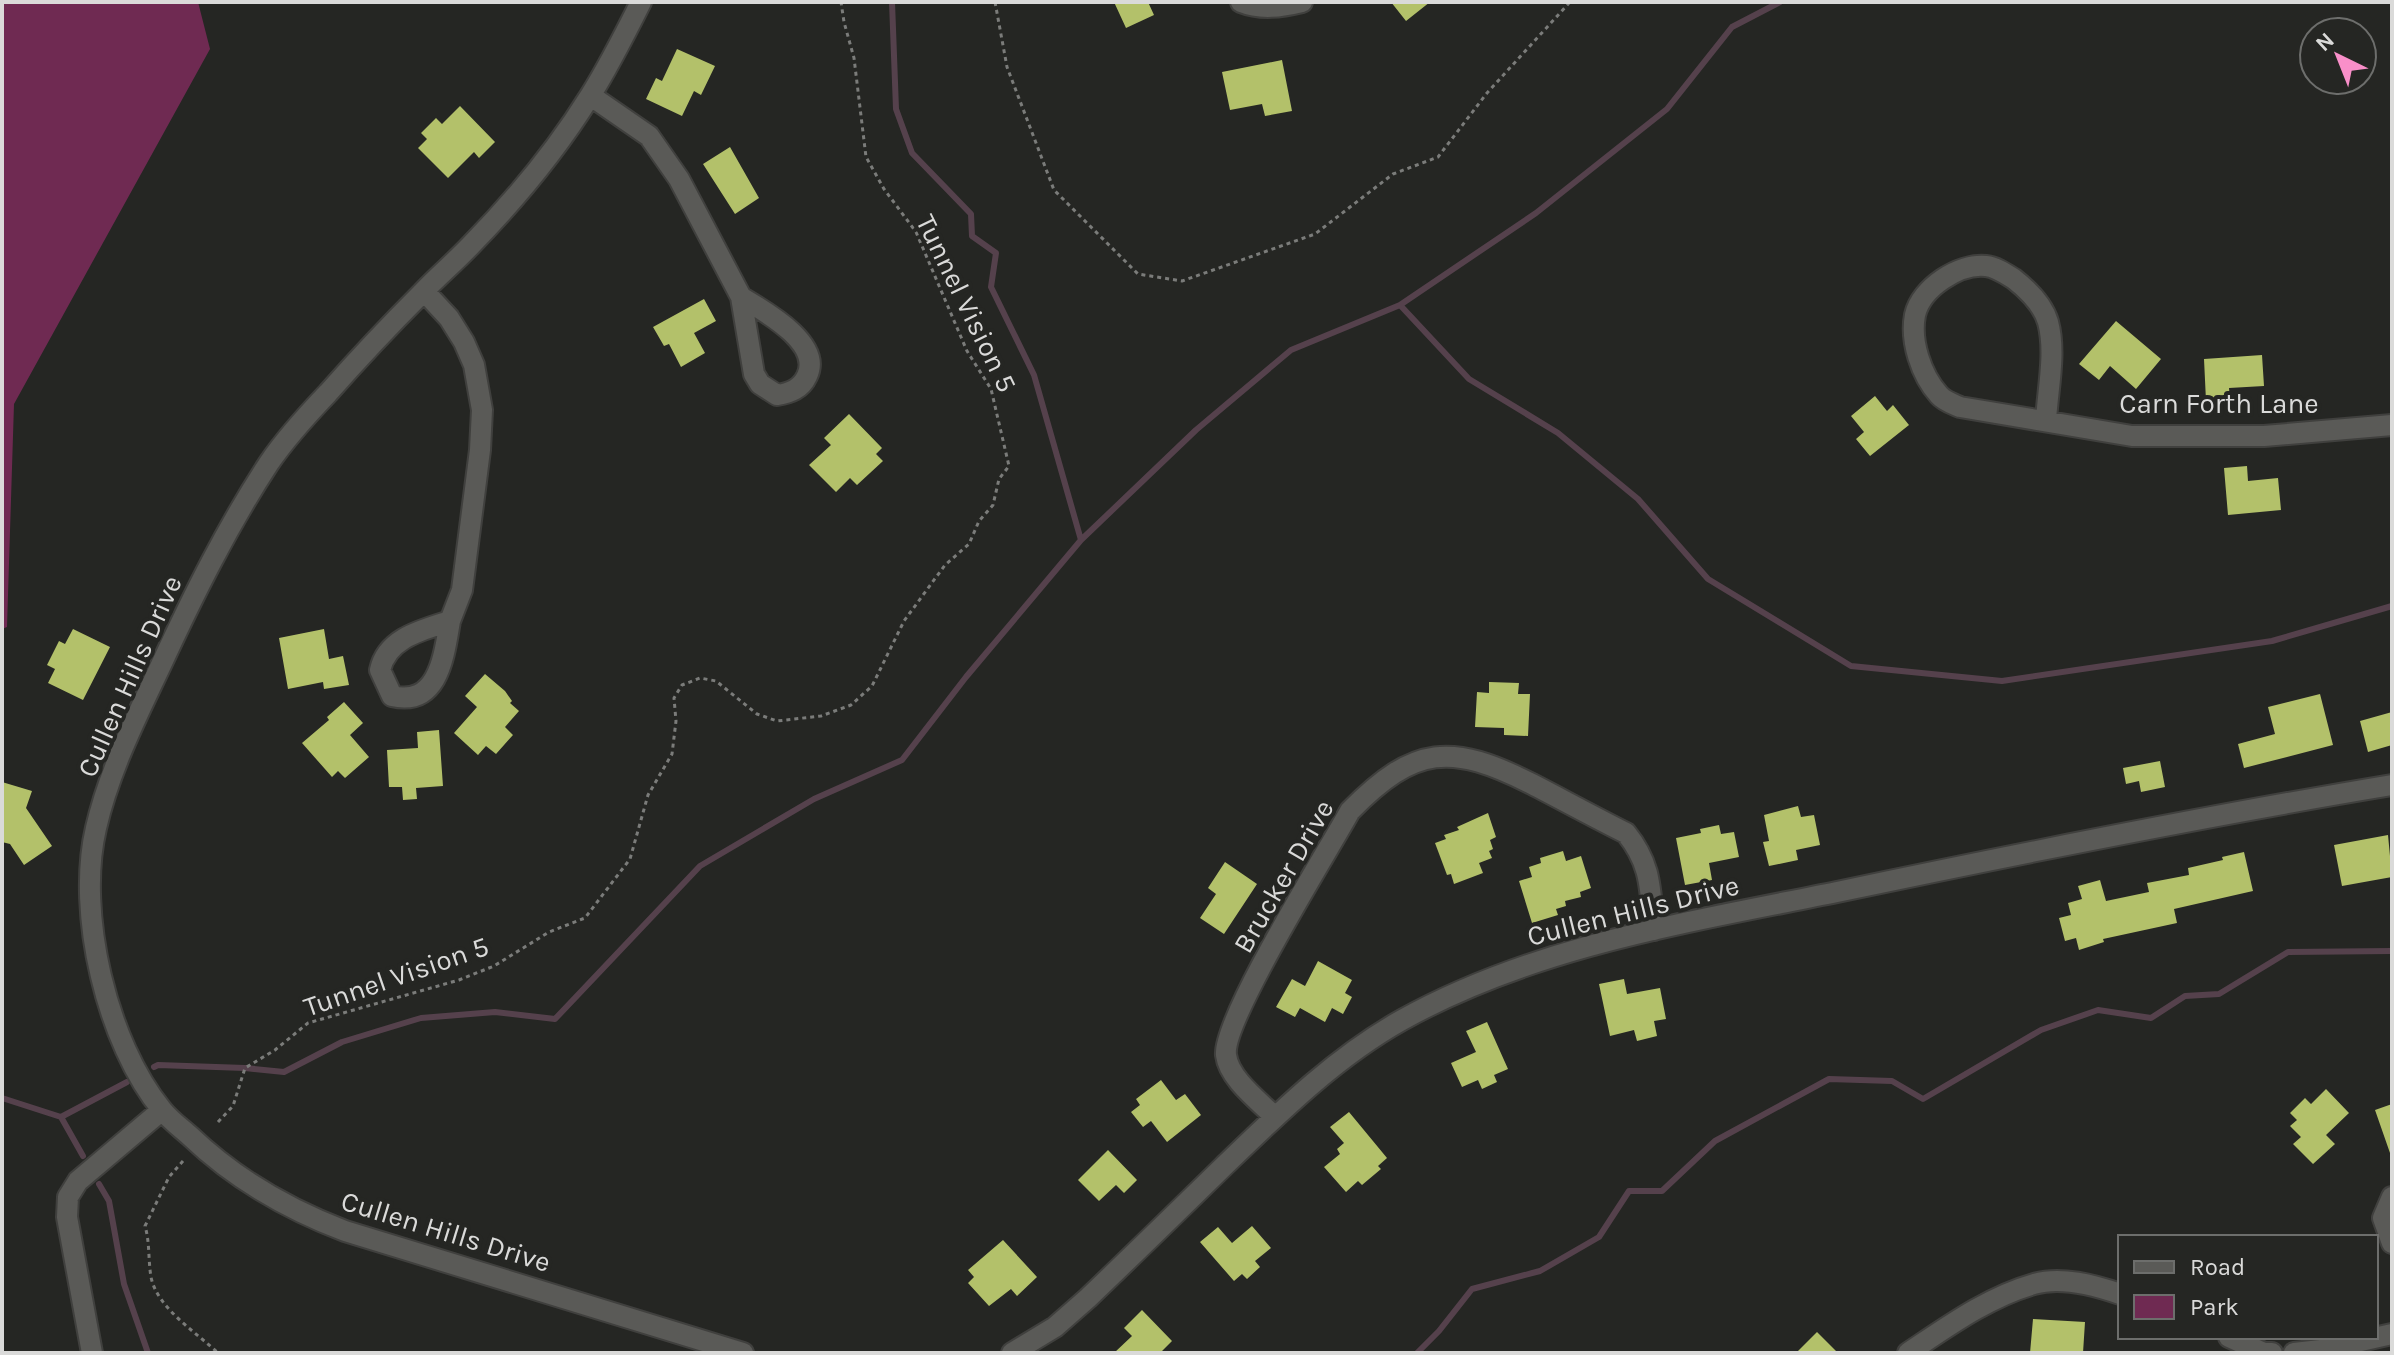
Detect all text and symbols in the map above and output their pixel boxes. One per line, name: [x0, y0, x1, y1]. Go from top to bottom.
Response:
north arrow: [2298, 16, 2378, 96]
text: N: [2310, 27, 2340, 57]
street label: Tunnel Vision 5: [909, 209, 1024, 397]
street label: Carn Forth Lane: [2119, 387, 2319, 420]
street label: Cullen Hills Drive: [70, 570, 189, 782]
street label: Brucker Drive: [1226, 794, 1341, 959]
street label: Cullen Hills Drive: [1524, 868, 1743, 953]
street label: Tunnel Vision 5: [299, 929, 493, 1024]
street label: Cullen Hills Drive: [337, 1184, 555, 1279]
legend: [2118, 1235, 2378, 1339]
text: Road: [2190, 1253, 2245, 1281]
text: Park: [2190, 1293, 2239, 1321]

